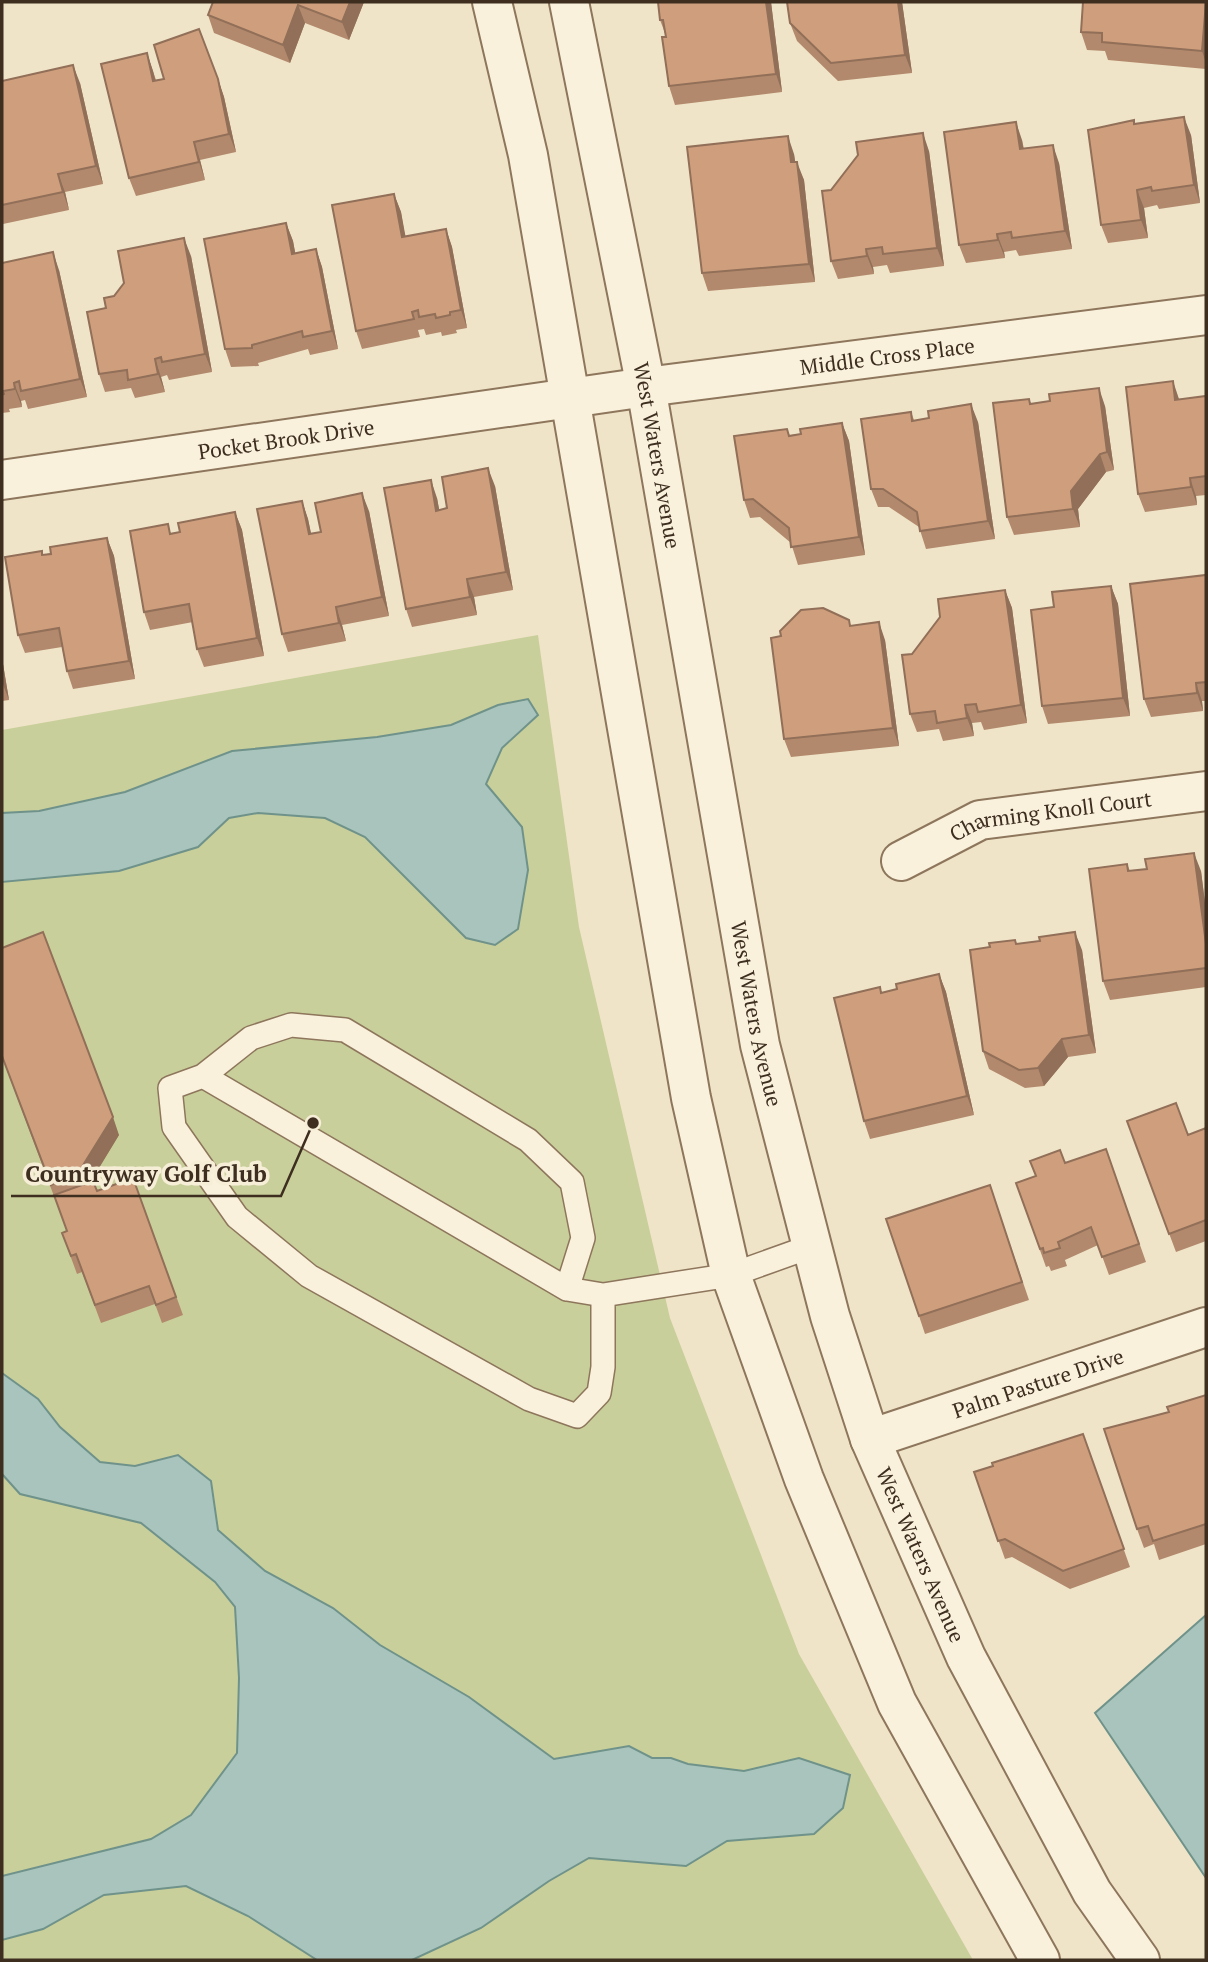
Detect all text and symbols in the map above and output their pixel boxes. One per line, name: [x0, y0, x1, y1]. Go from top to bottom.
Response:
street label: Middle Cross Place: [798, 331, 976, 381]
street label: West Waters Avenue: [627, 360, 688, 551]
street label: Pocket Brook Drive: [196, 412, 376, 466]
street label: Charming Knoll Court: [944, 784, 1153, 848]
street label: West Waters Avenue: [725, 919, 789, 1109]
callout: Countryway Golf Club: [11, 1152, 281, 1196]
text: Countryway Golf Club: [25, 1158, 267, 1189]
street label: Palm Pasture Drive: [949, 1342, 1127, 1425]
street label: West Waters Avenue: [870, 1463, 972, 1647]

